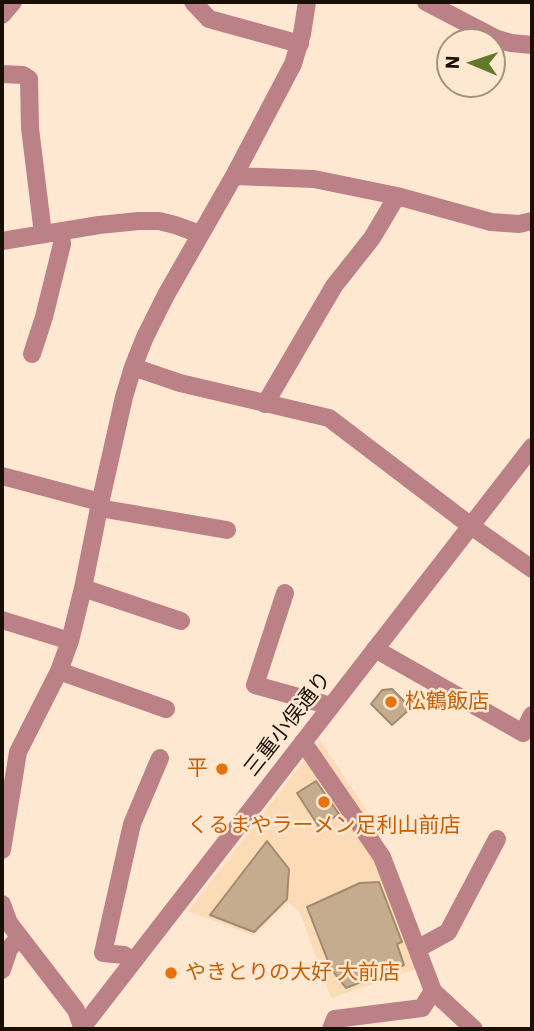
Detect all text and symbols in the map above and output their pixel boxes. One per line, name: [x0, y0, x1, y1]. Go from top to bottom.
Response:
north arrow: [436, 28, 506, 98]
text: N: [440, 55, 464, 70]
street label: 三重小俣通り: [239, 667, 337, 781]
place label: 松鶴飯店: [405, 689, 489, 715]
marker: 松鶴飯店: [383, 694, 399, 710]
place label: 平: [187, 756, 208, 782]
marker: 平: [214, 761, 230, 777]
marker: くるまやラーメン足利山前店: [316, 794, 332, 810]
place label: くるまやラーメン足利山前店: [188, 813, 460, 839]
place label: やきとりの大好 大前店: [185, 960, 400, 986]
marker: やきとりの大好 大前店: [163, 965, 179, 981]

